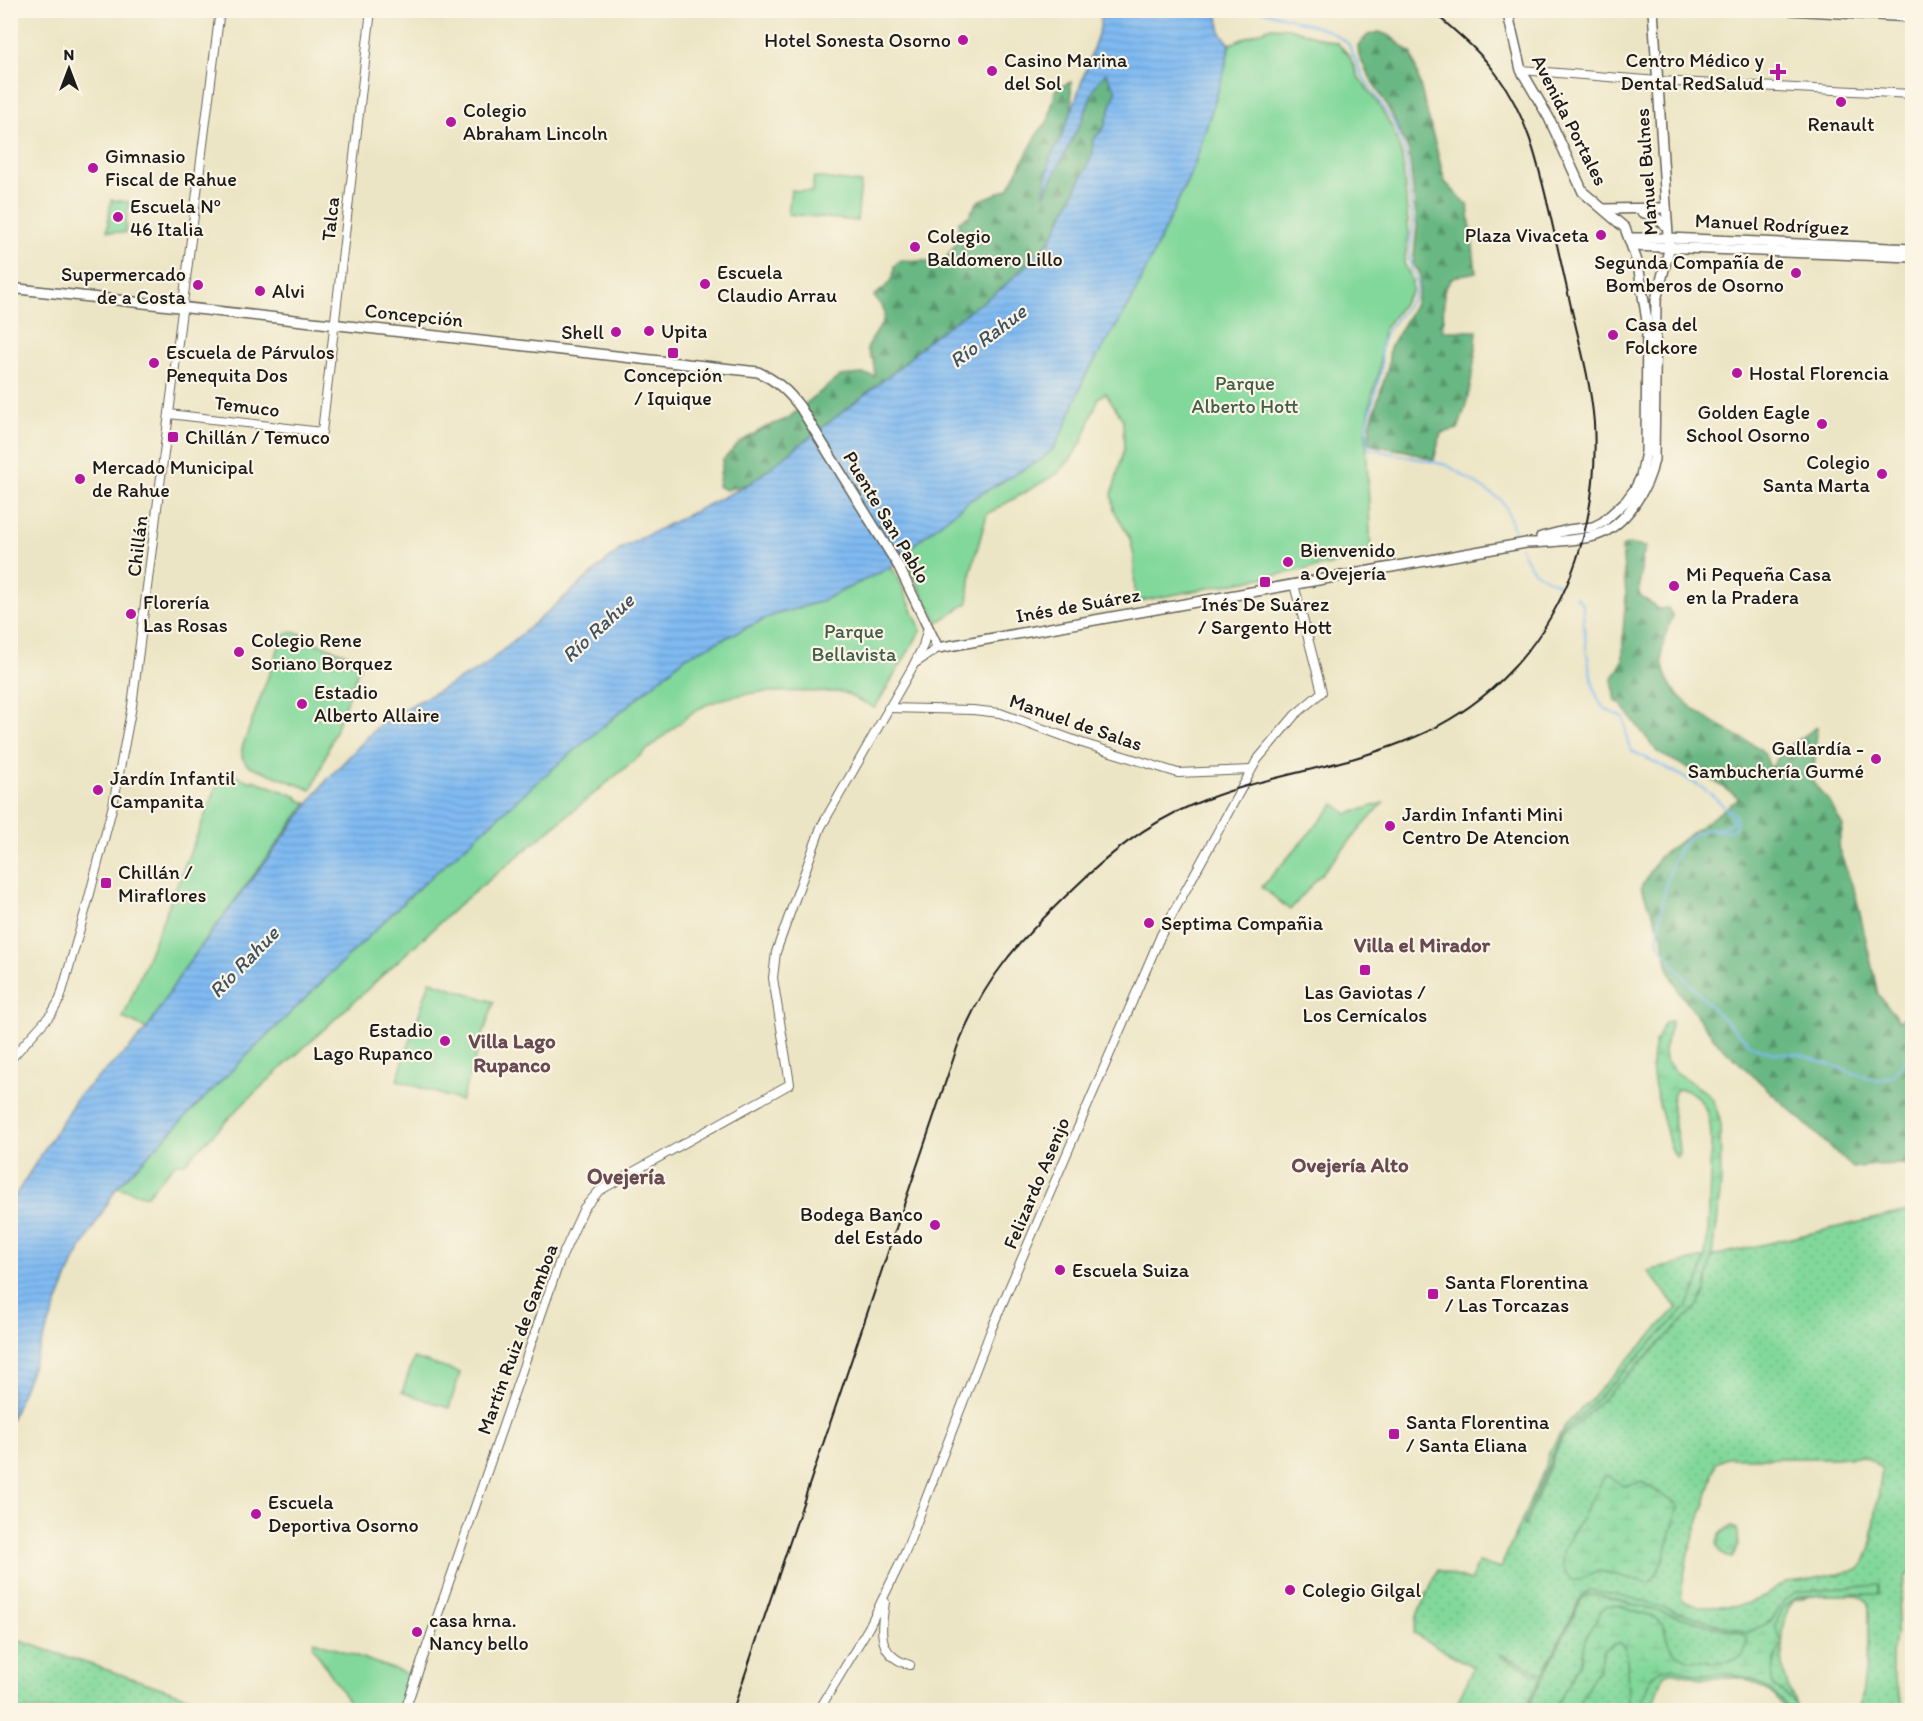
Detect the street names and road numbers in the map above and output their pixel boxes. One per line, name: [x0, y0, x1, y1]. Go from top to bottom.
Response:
street label: Avenida Portales: [1527, 51, 1613, 189]
street label: Manuel Bulnes: [1630, 107, 1662, 236]
street label: Talca: [316, 196, 344, 242]
street label: Manuel Rodríguez: [1694, 208, 1850, 240]
street label: Concepción: [364, 298, 465, 332]
street label: Temuco: [213, 390, 281, 422]
street label: Puente San Pablo: [838, 447, 936, 587]
street label: Chillán: [121, 514, 153, 578]
street label: Inés de Suárez: [1014, 582, 1142, 628]
street label: Manuel de Salas: [1006, 688, 1146, 756]
street label: Felizardo Asenjo: [997, 1114, 1075, 1252]
street label: Martín Ruiz de Gamboa: [471, 1240, 563, 1438]

